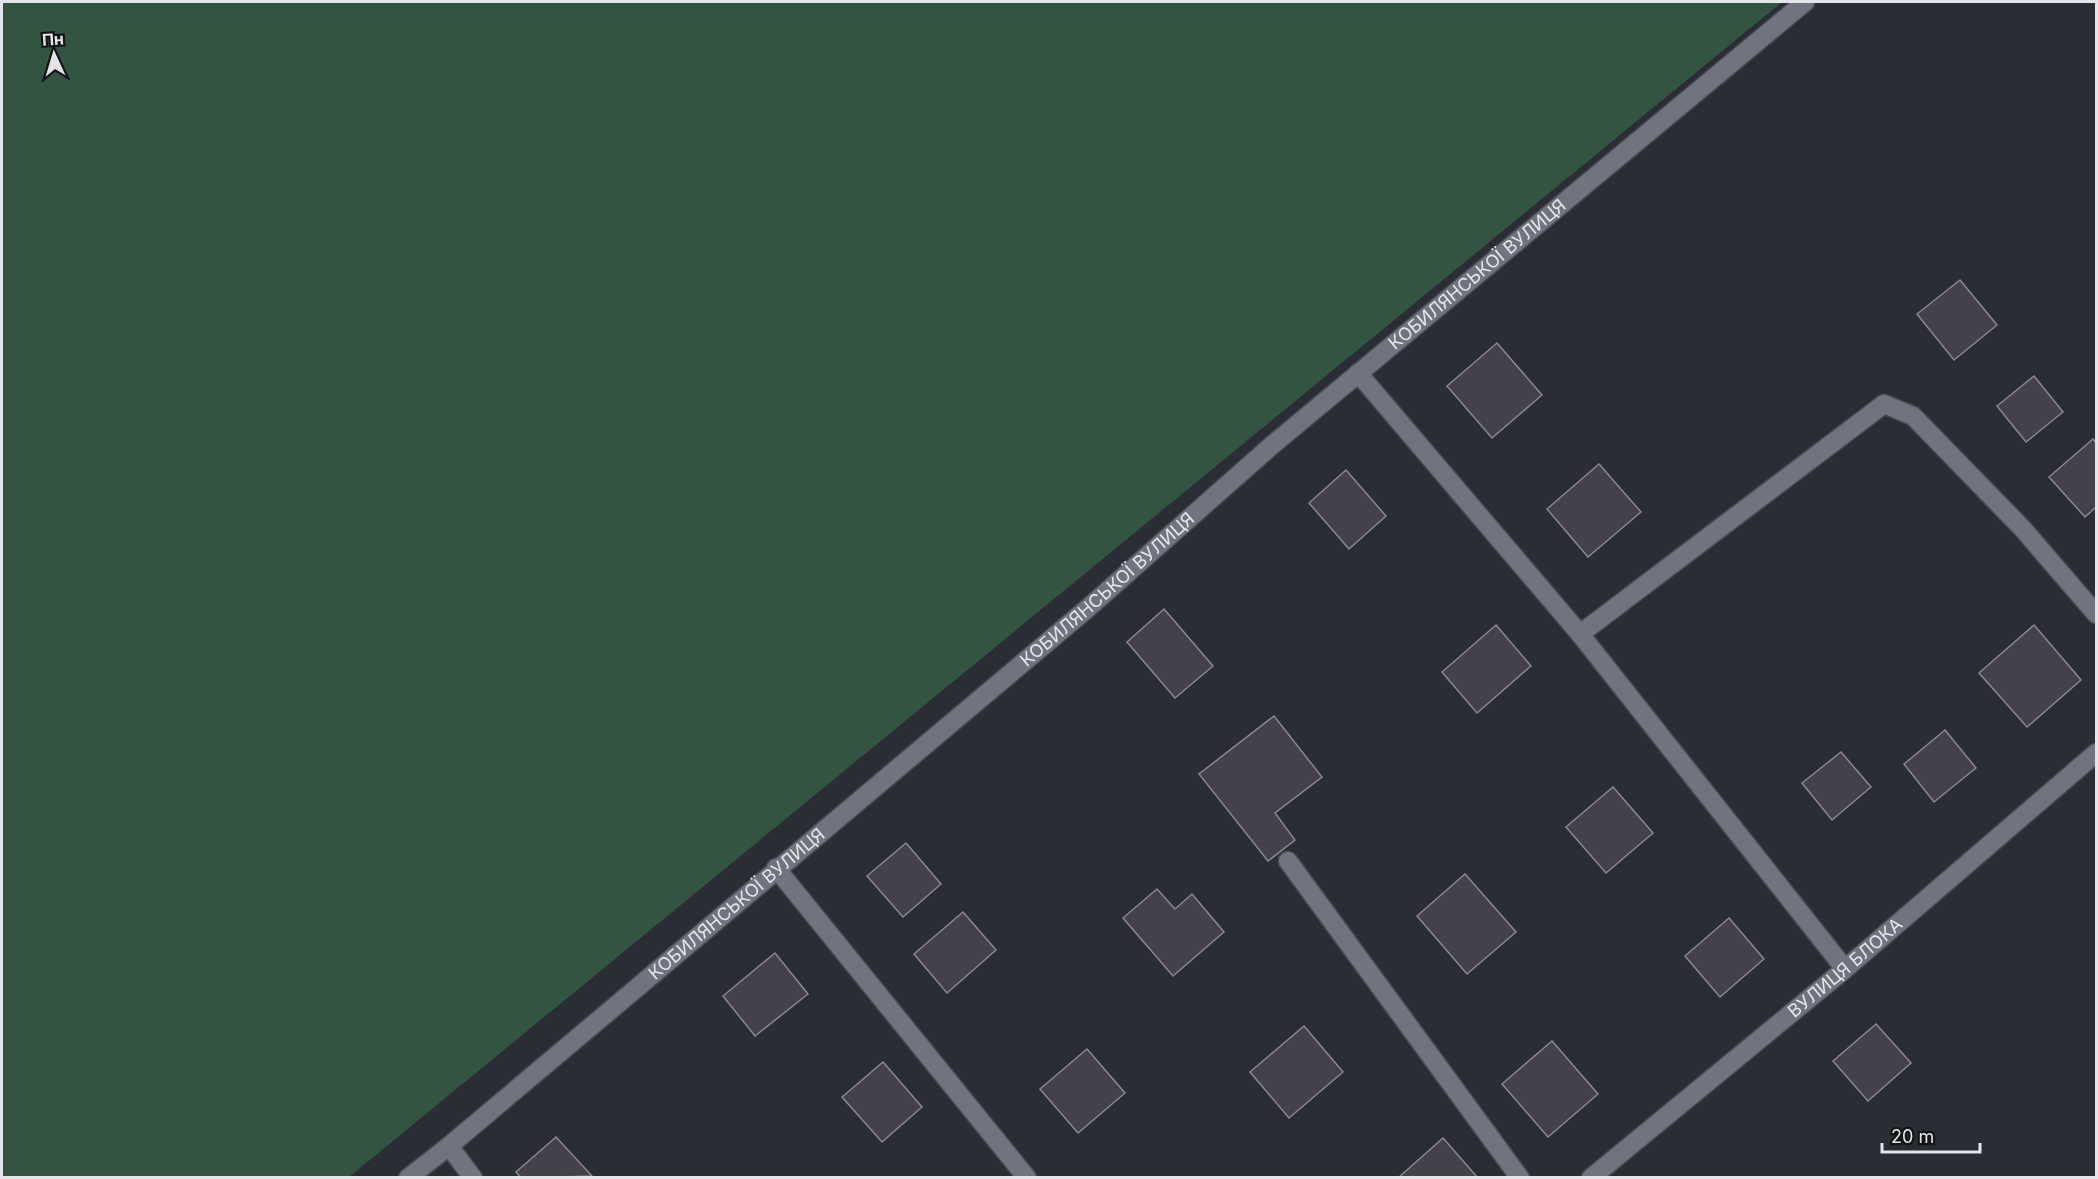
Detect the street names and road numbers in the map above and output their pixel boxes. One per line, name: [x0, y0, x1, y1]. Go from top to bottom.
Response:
street label: КОБИЛЯНСЬКОЇ ВУЛИЦЯ: [1384, 195, 1570, 354]
street label: КОБИЛЯНСЬКОЇ ВУЛИЦЯ: [1016, 508, 1198, 670]
street label: КОБИЛЯНСЬКОЇ ВУЛИЦЯ: [644, 823, 829, 984]
street label: ВУЛИЦЯ БЛОКА: [1784, 913, 1907, 1022]

